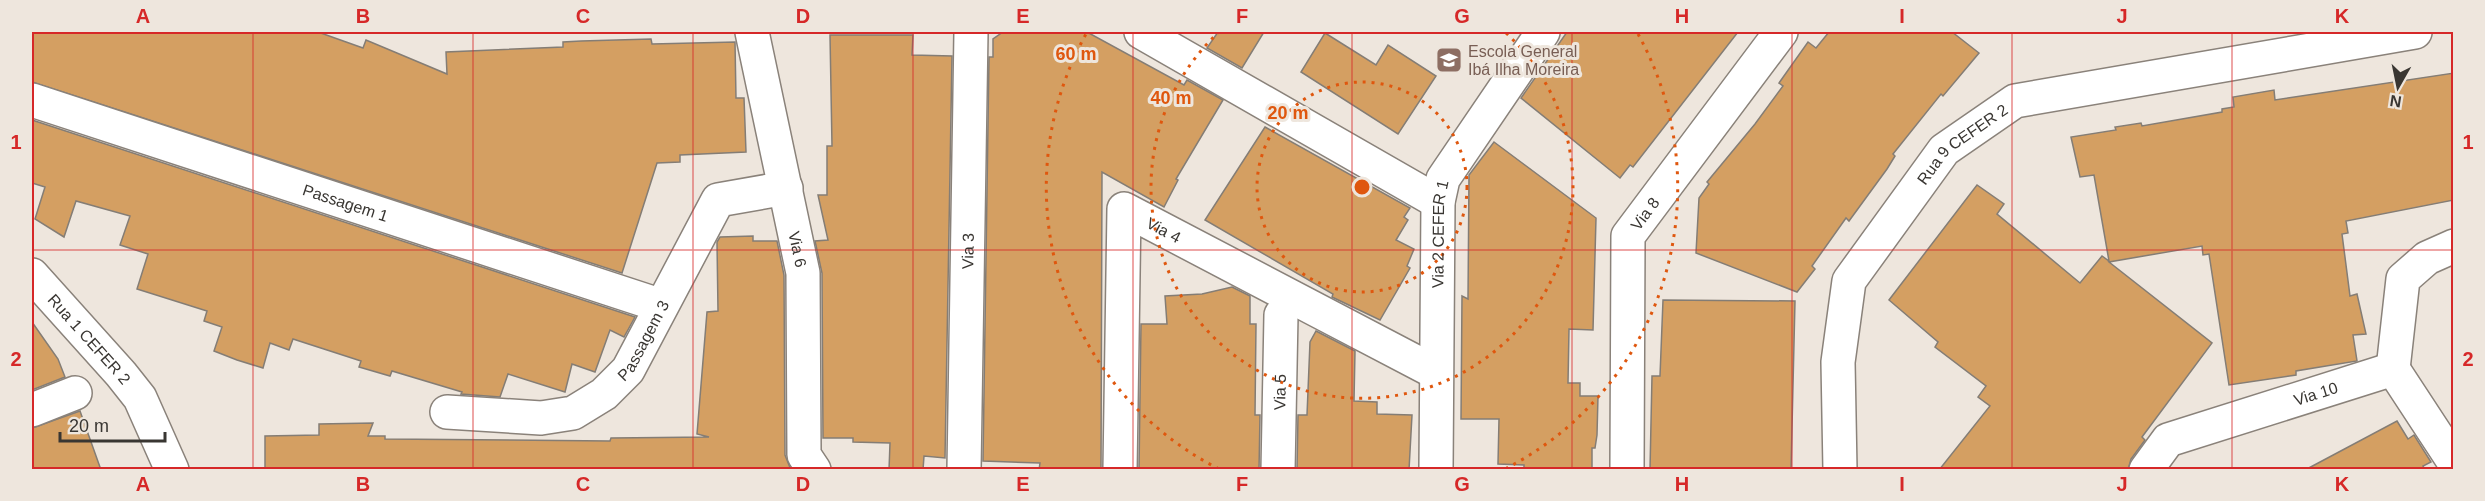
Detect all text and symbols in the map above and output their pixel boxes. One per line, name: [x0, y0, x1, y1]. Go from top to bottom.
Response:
text: A: [136, 5, 150, 27]
text: B: [356, 5, 370, 27]
text: C: [576, 5, 590, 27]
text: D: [796, 5, 810, 27]
text: E: [1016, 5, 1030, 27]
text: F: [1236, 5, 1248, 27]
text: G: [1454, 5, 1470, 27]
text: H: [1675, 5, 1689, 27]
text: I: [1899, 5, 1905, 27]
text: J: [2116, 5, 2128, 27]
text: K: [2335, 5, 2350, 27]
place label: Escola General Ibá Ilha Moreira: [1468, 43, 1579, 78]
text: 60 m: [1055, 44, 1097, 64]
school or university icon: Escola General Ibá Ilha Moreira: [1434, 45, 1464, 75]
north arrow: [2368, 57, 2428, 117]
text: 40 m: [1150, 88, 1192, 108]
text: N: [2389, 92, 2403, 111]
street label: Rua 9 CEFER 2: [1914, 100, 2010, 187]
text: 20 m: [1267, 103, 1309, 123]
text: 1: [10, 131, 22, 153]
text: 1: [2462, 131, 2474, 153]
centre of rings: [1352, 177, 1372, 197]
street label: Via 2 CEFER 1: [1429, 178, 1451, 288]
street label: Passagem 1: [301, 181, 391, 224]
street label: Via 8: [1627, 194, 1663, 233]
street label: Via 4: [1144, 214, 1184, 246]
street label: Via 6: [786, 230, 810, 269]
street label: Via 3: [959, 233, 976, 269]
street label: Rua 1 CEFER 2: [45, 291, 134, 387]
street label: Passagem 3: [614, 297, 672, 384]
text: 2: [10, 348, 22, 370]
text: 2: [2462, 348, 2474, 370]
street label: Via 5: [1271, 374, 1288, 410]
street label: Via 10: [2292, 378, 2340, 408]
scale bar: [60, 405, 165, 443]
text: 20 m: [69, 416, 109, 436]
text: A: [136, 473, 150, 495]
text: B: [356, 473, 370, 495]
text: C: [576, 473, 590, 495]
text: D: [796, 473, 810, 495]
text: E: [1016, 473, 1030, 495]
text: F: [1236, 473, 1248, 495]
text: G: [1454, 473, 1470, 495]
text: H: [1675, 473, 1689, 495]
text: I: [1899, 473, 1905, 495]
text: J: [2116, 473, 2128, 495]
text: K: [2335, 473, 2350, 495]

